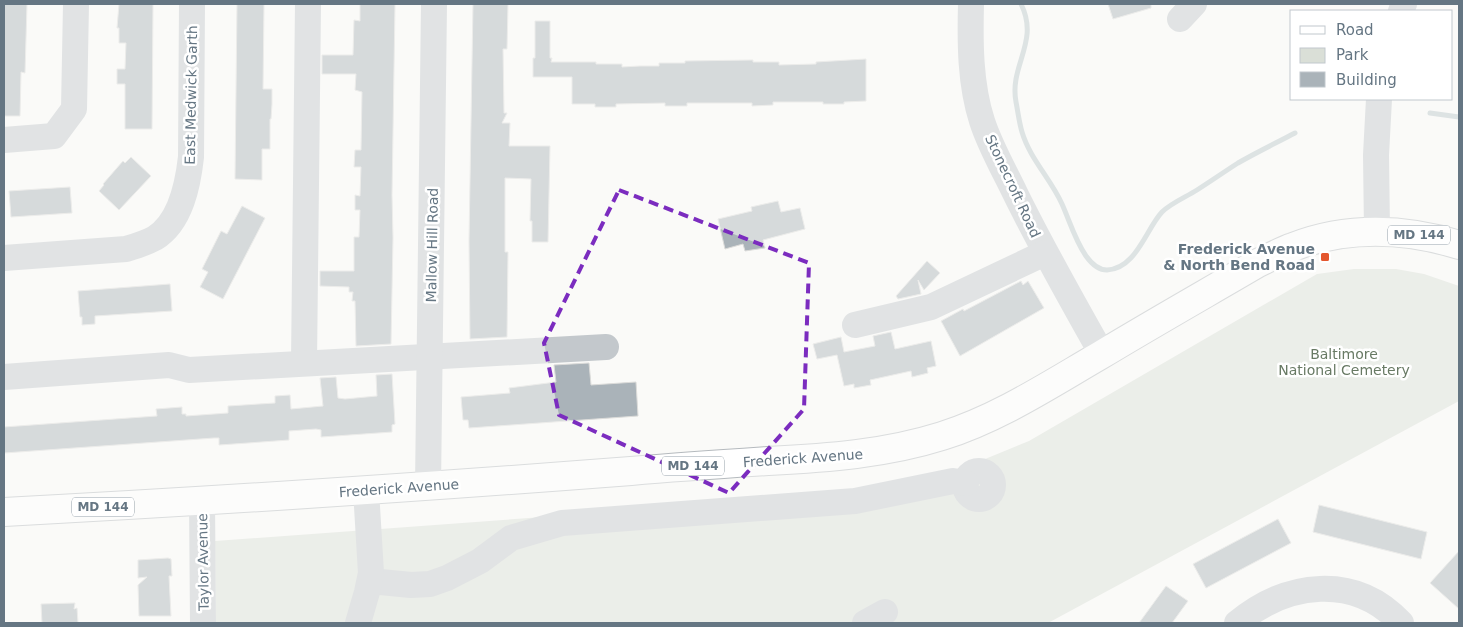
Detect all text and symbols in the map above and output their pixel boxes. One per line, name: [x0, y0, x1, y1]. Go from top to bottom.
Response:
legend: [1290, 10, 1453, 100]
text: Road: [1336, 21, 1374, 39]
street label: East Medwick Garth: [182, 25, 200, 165]
text: Park: [1336, 46, 1369, 64]
text: Building: [1336, 71, 1397, 89]
street label: Stonecroft Road: [982, 132, 1044, 240]
street label: Mallow Hill Road: [423, 188, 441, 302]
road number: MD 144: [1388, 226, 1450, 244]
place label: Frederick Avenue & North Bend Road: [1163, 241, 1315, 273]
marker: Frederick Avenue & North Bend Road: [1319, 251, 1331, 263]
park label: Baltimore National Cemetery: [1278, 346, 1410, 378]
street label: Frederick Avenue: [742, 446, 864, 470]
road number: MD 144: [662, 456, 724, 476]
street label: Frederick Avenue: [338, 476, 460, 500]
road number: MD 144: [72, 498, 134, 516]
street label: Taylor Avenue: [194, 513, 212, 612]

